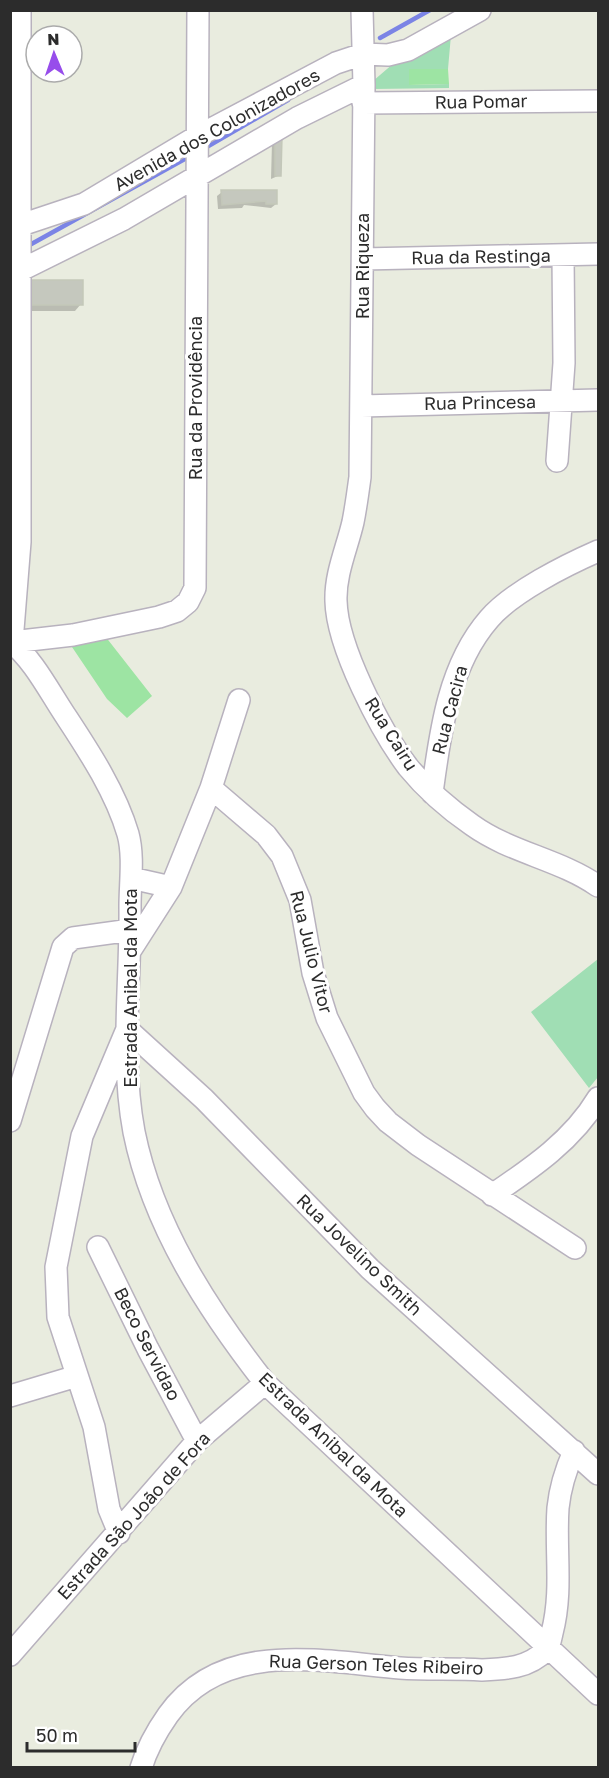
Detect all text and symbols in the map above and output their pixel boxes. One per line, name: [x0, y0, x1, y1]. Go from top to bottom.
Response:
north arrow: [24, 24, 84, 84]
text: N: [47, 29, 60, 49]
street label: Avenida dos Colonizadores: [110, 63, 323, 195]
street label: Rua Pomar: [434, 89, 528, 113]
street label: Rua Riqueza: [351, 213, 373, 319]
street label: Rua da Restinga: [411, 244, 551, 268]
street label: Rua da Providência: [184, 316, 206, 480]
street label: Rua Princesa: [424, 390, 536, 414]
street label: Rua Cacira: [427, 663, 472, 757]
street label: Rua Cairu: [361, 693, 423, 774]
street label: Estrada Anibal da Mota: [119, 888, 141, 1088]
street label: Rua Julio Vitor: [286, 888, 338, 1016]
street label: Rua Jovelino Smith: [293, 1189, 427, 1320]
street label: Beco Servidao: [110, 1283, 186, 1404]
street label: Estrada Anibal da Mota: [254, 1367, 413, 1521]
street label: Estrada São João de Fora: [52, 1427, 214, 1604]
street label: Rua Gerson Teles Ribeiro: [268, 1649, 484, 1679]
scale bar: [27, 1715, 135, 1753]
text: 50 m: [36, 1724, 78, 1746]

